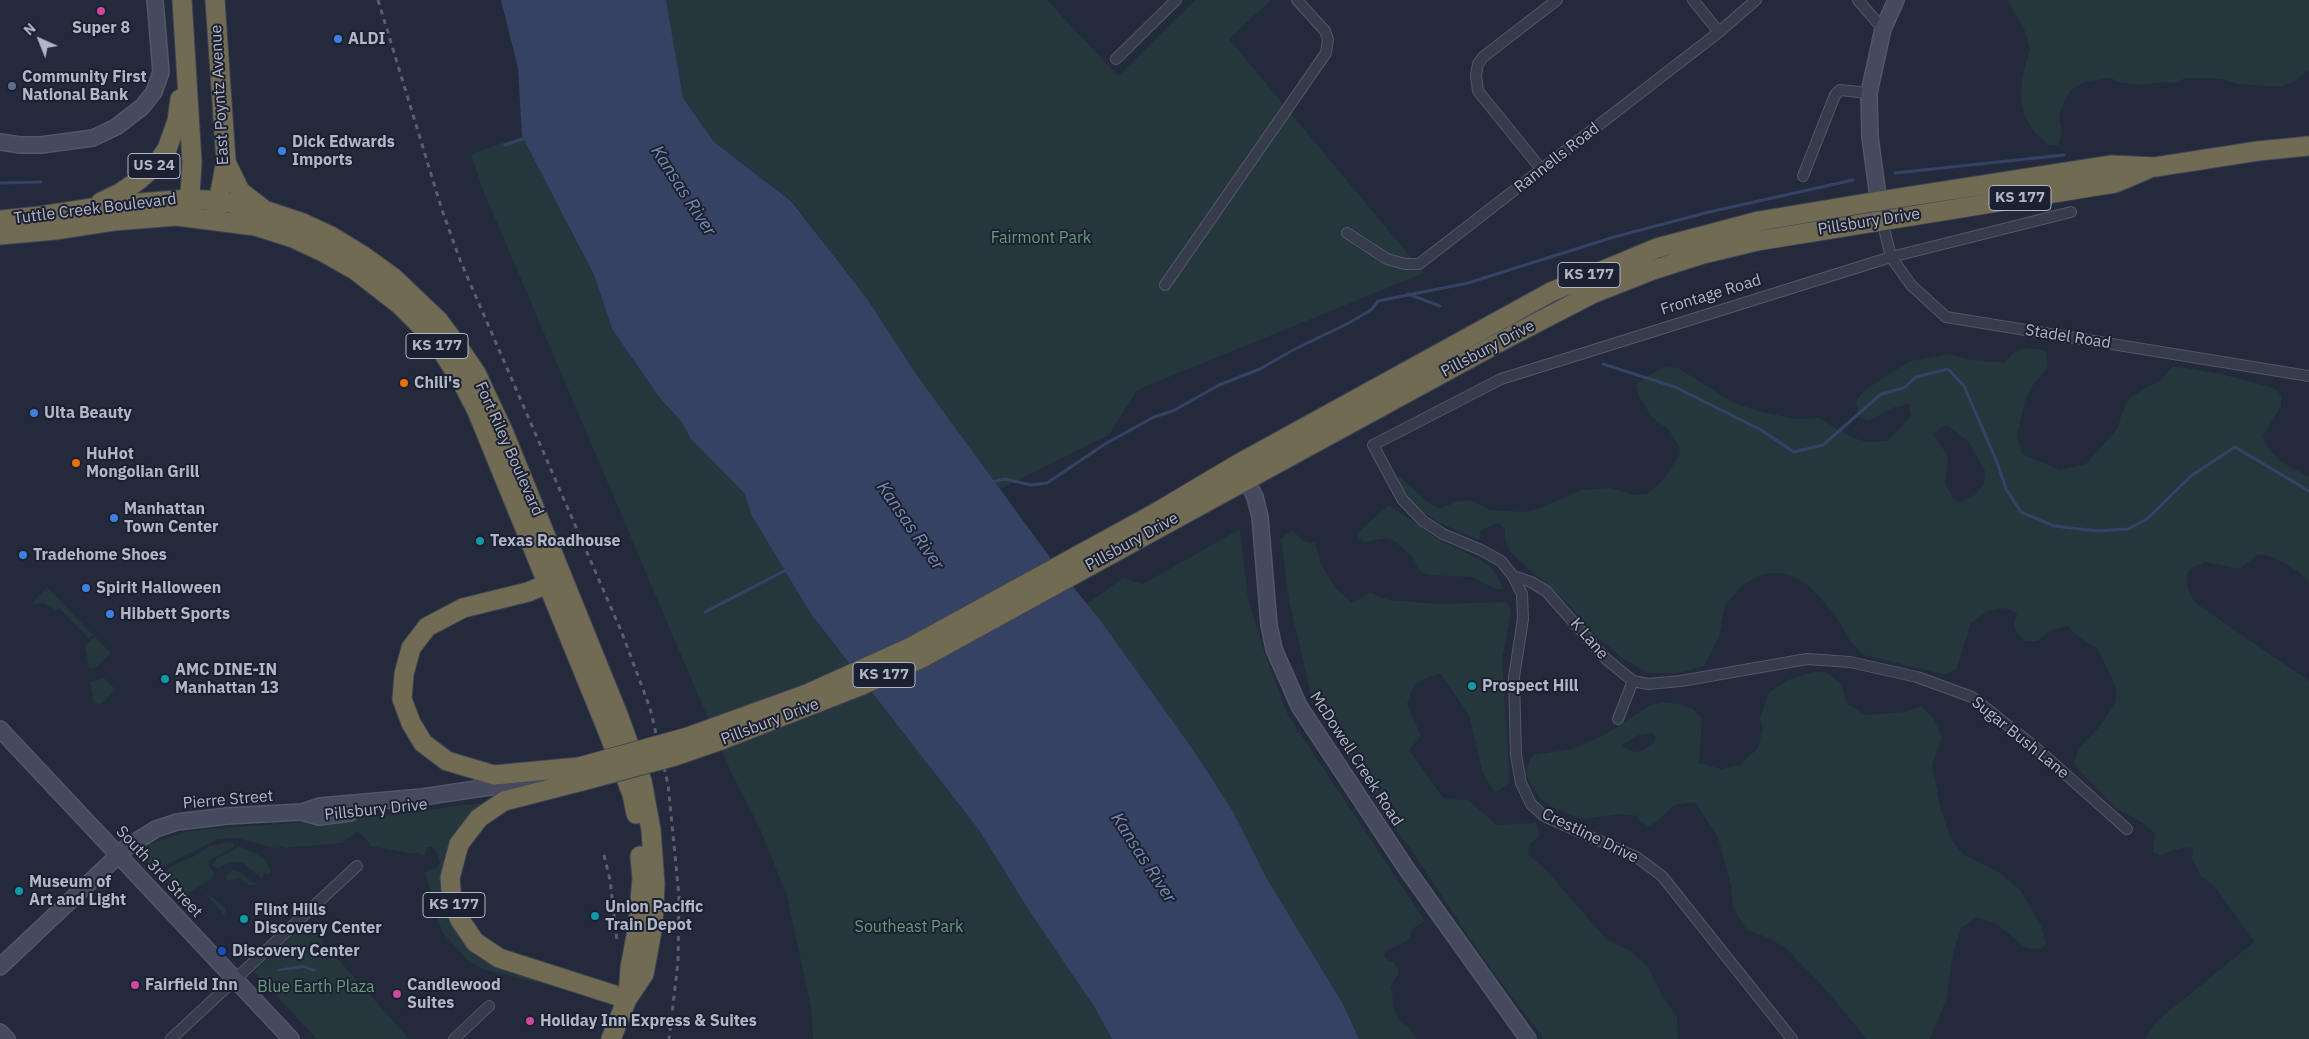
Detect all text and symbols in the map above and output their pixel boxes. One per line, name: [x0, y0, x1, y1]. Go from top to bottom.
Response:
marker: Super 8: [95, 5, 107, 17]
north arrow: [15, 15, 65, 65]
place label: Super 8: [72, 18, 130, 38]
text: N: [20, 19, 39, 39]
street label: East Poyntz Avenue: [207, 24, 233, 166]
place label: ALDI: [348, 29, 386, 49]
marker: ALDI: [332, 33, 344, 45]
place label: Community First National Bank: [22, 67, 147, 105]
marker: Community First National Bank: [6, 80, 18, 92]
street label: Rannells Road: [1511, 119, 1603, 197]
place label: Dick Edwards Imports: [292, 132, 395, 170]
water label: Kansas River: [646, 142, 720, 240]
marker: Dick Edwards Imports: [276, 145, 288, 157]
road number: US 24: [128, 154, 180, 178]
road number: KS 177: [1989, 186, 2051, 210]
street label: Tuttle Creek Boulevard: [13, 189, 177, 229]
street label: Pillsbury Drive: [1816, 204, 1922, 240]
park label: Fairmont Park: [991, 228, 1091, 248]
road number: KS 177: [1558, 262, 1620, 288]
street label: Frontage Road: [1658, 271, 1764, 319]
street label: Pillsbury Drive: [1438, 316, 1538, 382]
street label: Stadel Road: [2024, 321, 2112, 353]
road number: KS 177: [406, 334, 468, 358]
place label: Chili's: [414, 373, 460, 393]
marker: Chili's: [398, 377, 410, 389]
street label: Fort Riley Boulevard: [471, 379, 547, 519]
place label: Ulta Beauty: [44, 403, 132, 423]
marker: Ulta Beauty: [28, 407, 40, 419]
place label: HuHot Mongolian Grill: [86, 444, 199, 482]
marker: HuHot Mongolian Grill: [70, 457, 82, 469]
water label: Kansas River: [872, 478, 948, 574]
place label: Manhattan Town Center: [124, 499, 218, 537]
street label: Pillsbury Drive: [1082, 509, 1182, 575]
marker: Manhattan Town Center: [108, 512, 120, 524]
place label: Texas Roadhouse: [490, 531, 620, 551]
marker: Texas Roadhouse: [474, 535, 486, 547]
place label: Tradehome Shoes: [33, 545, 167, 565]
marker: Tradehome Shoes: [17, 549, 29, 561]
place label: Spirit Halloween: [96, 578, 221, 598]
marker: Spirit Halloween: [80, 582, 92, 594]
place label: Hibbett Sports: [120, 604, 230, 624]
marker: Hibbett Sports: [104, 608, 116, 620]
street label: K Lane: [1566, 614, 1612, 664]
place label: AMC DINE-IN Manhattan 13: [175, 660, 279, 698]
road number: KS 177: [853, 662, 915, 688]
marker: AMC DINE-IN Manhattan 13: [159, 673, 171, 685]
place label: Prospect Hill: [1482, 676, 1578, 696]
marker: Prospect Hill: [1466, 680, 1478, 692]
street label: McDowell Creek Road: [1305, 688, 1407, 830]
street label: Sugar Bush Lane: [1967, 693, 2073, 783]
street label: Pillsbury Drive: [718, 695, 822, 749]
street label: Pierre Street: [182, 786, 274, 814]
street label: Pillsbury Drive: [324, 795, 428, 825]
street label: Crestline Drive: [1539, 804, 1641, 868]
water label: Kansas River: [1106, 809, 1180, 907]
street label: South 3rd Street: [112, 822, 206, 922]
place label: Museum of Art and Light: [29, 872, 126, 910]
marker: Museum of Art and Light: [13, 885, 25, 897]
road number: KS 177: [423, 892, 485, 918]
place label: Union Pacific Train Depot: [605, 897, 703, 935]
place label: Flint Hills Discovery Center: [254, 900, 382, 938]
marker: Union Pacific Train Depot: [589, 910, 601, 922]
marker: Flint Hills Discovery Center: [238, 913, 250, 925]
park label: Southeast Park: [855, 917, 963, 937]
place label: Discovery Center: [232, 941, 360, 961]
marker: Discovery Center: [216, 945, 228, 957]
place label: Fairfield Inn: [145, 975, 238, 995]
place label: Candlewood Suites: [407, 975, 501, 1013]
park label: Blue Earth Plaza: [257, 977, 375, 997]
marker: Fairfield Inn: [129, 979, 141, 991]
marker: Candlewood Suites: [391, 988, 403, 1000]
place label: Holiday Inn Express & Suites: [540, 1011, 757, 1031]
marker: Holiday Inn Express & Suites: [524, 1015, 536, 1027]

